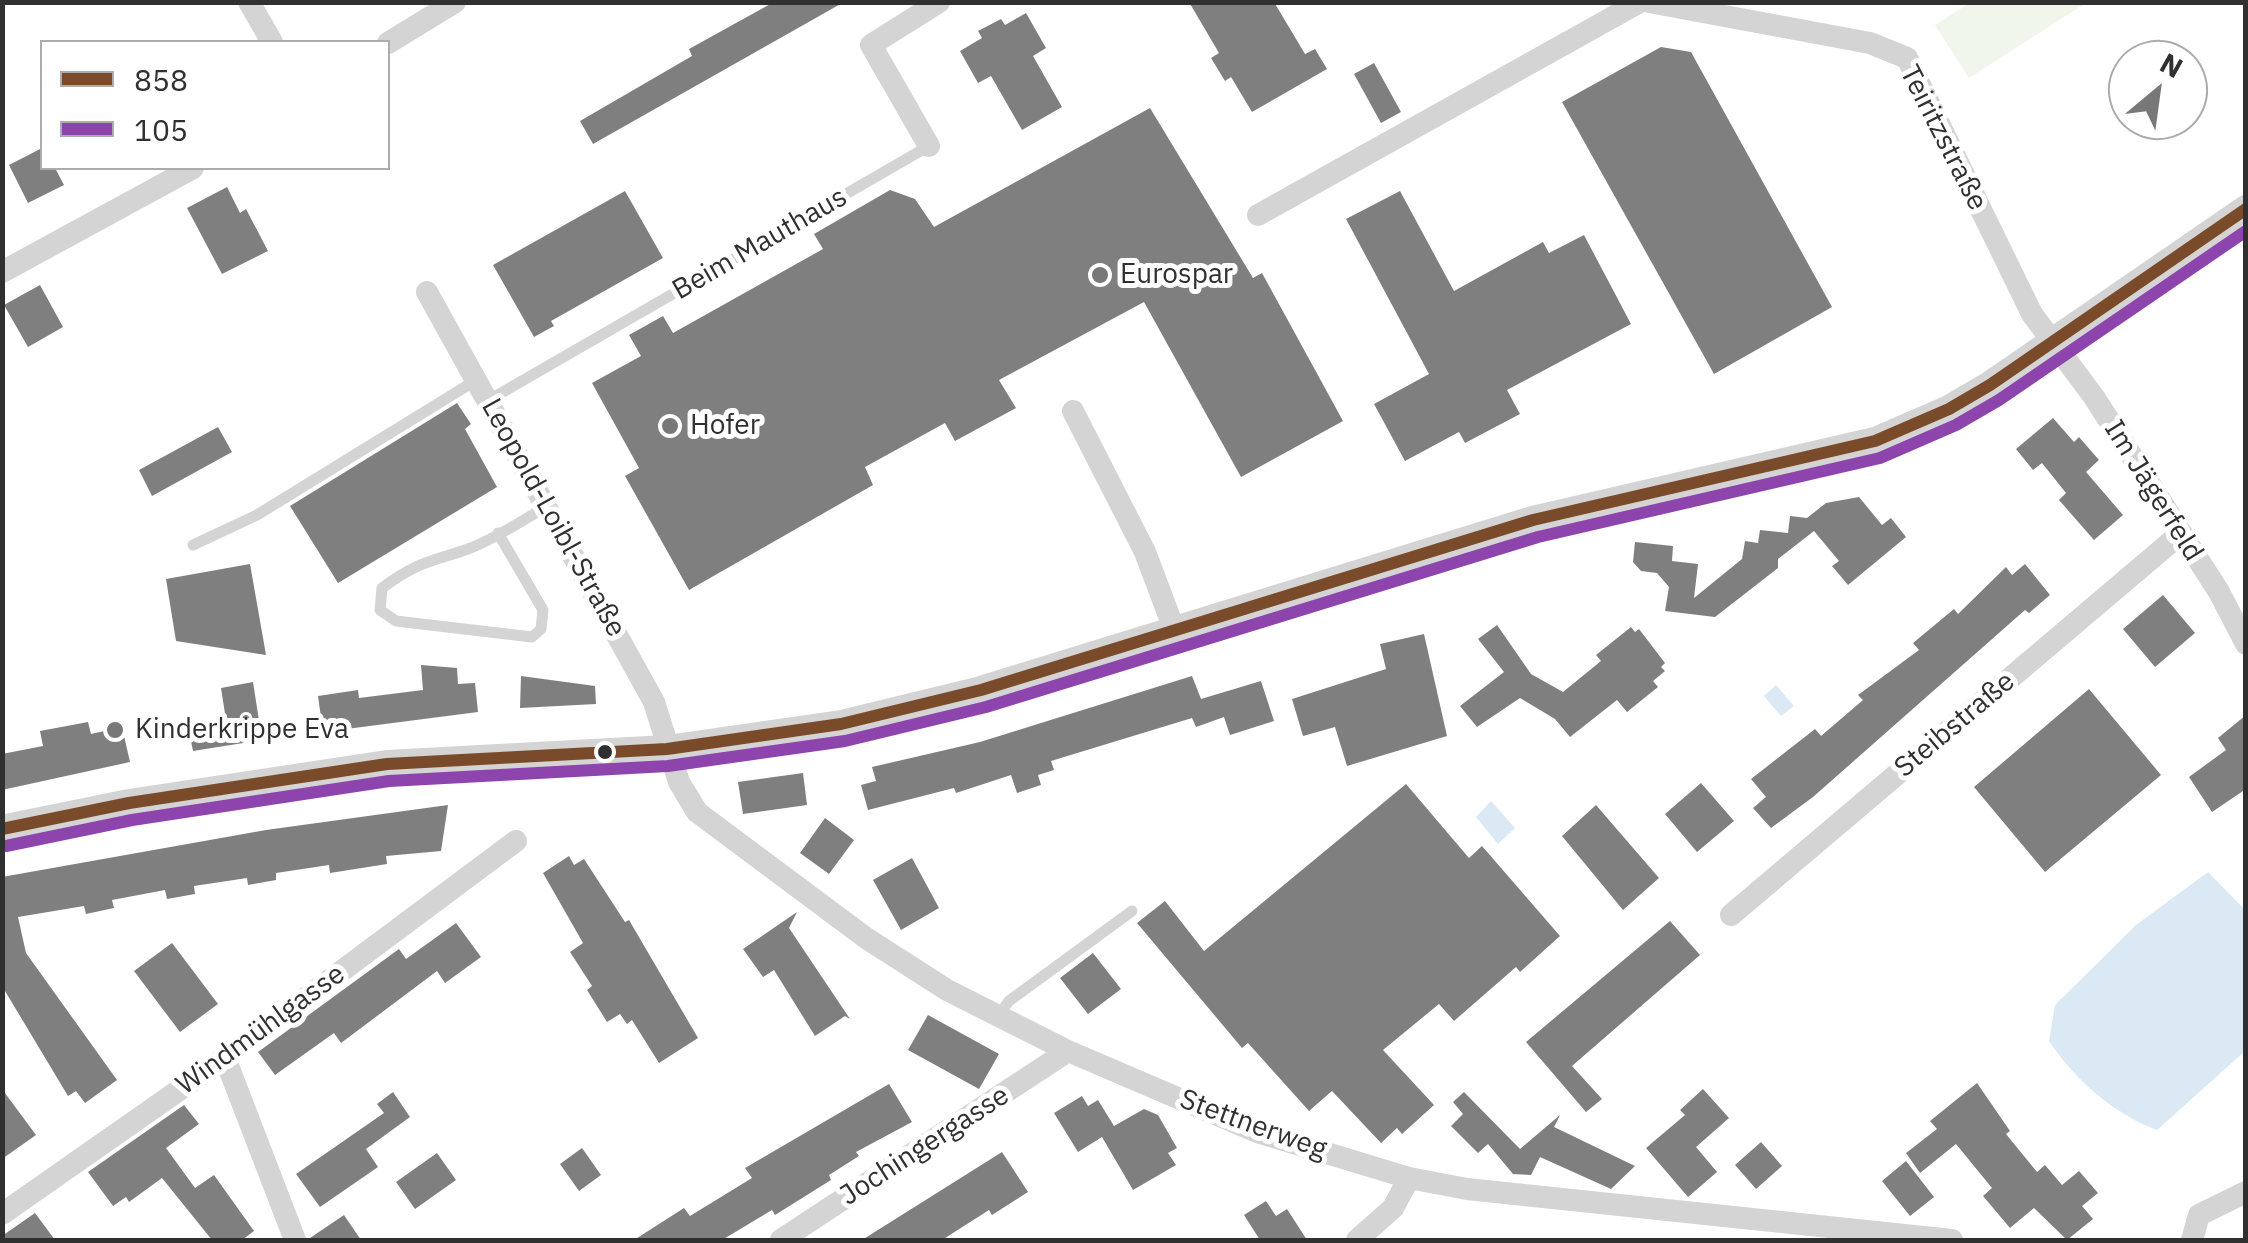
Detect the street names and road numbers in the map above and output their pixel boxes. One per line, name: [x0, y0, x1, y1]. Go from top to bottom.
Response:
street label: Teiritzstraße: [1892, 60, 1994, 216]
street label: Beim Mauthaus: [667, 181, 853, 307]
street label: Leopold-Loibl-Straße: [474, 393, 632, 643]
street label: Im Jägerfeld: [2096, 414, 2210, 568]
street label: Steibstraße: [1888, 665, 2022, 785]
street label: Windmühlgasse: [170, 958, 352, 1102]
street label: Jochingergasse: [834, 1079, 1016, 1213]
street label: Stettnerweg: [1175, 1083, 1331, 1167]

